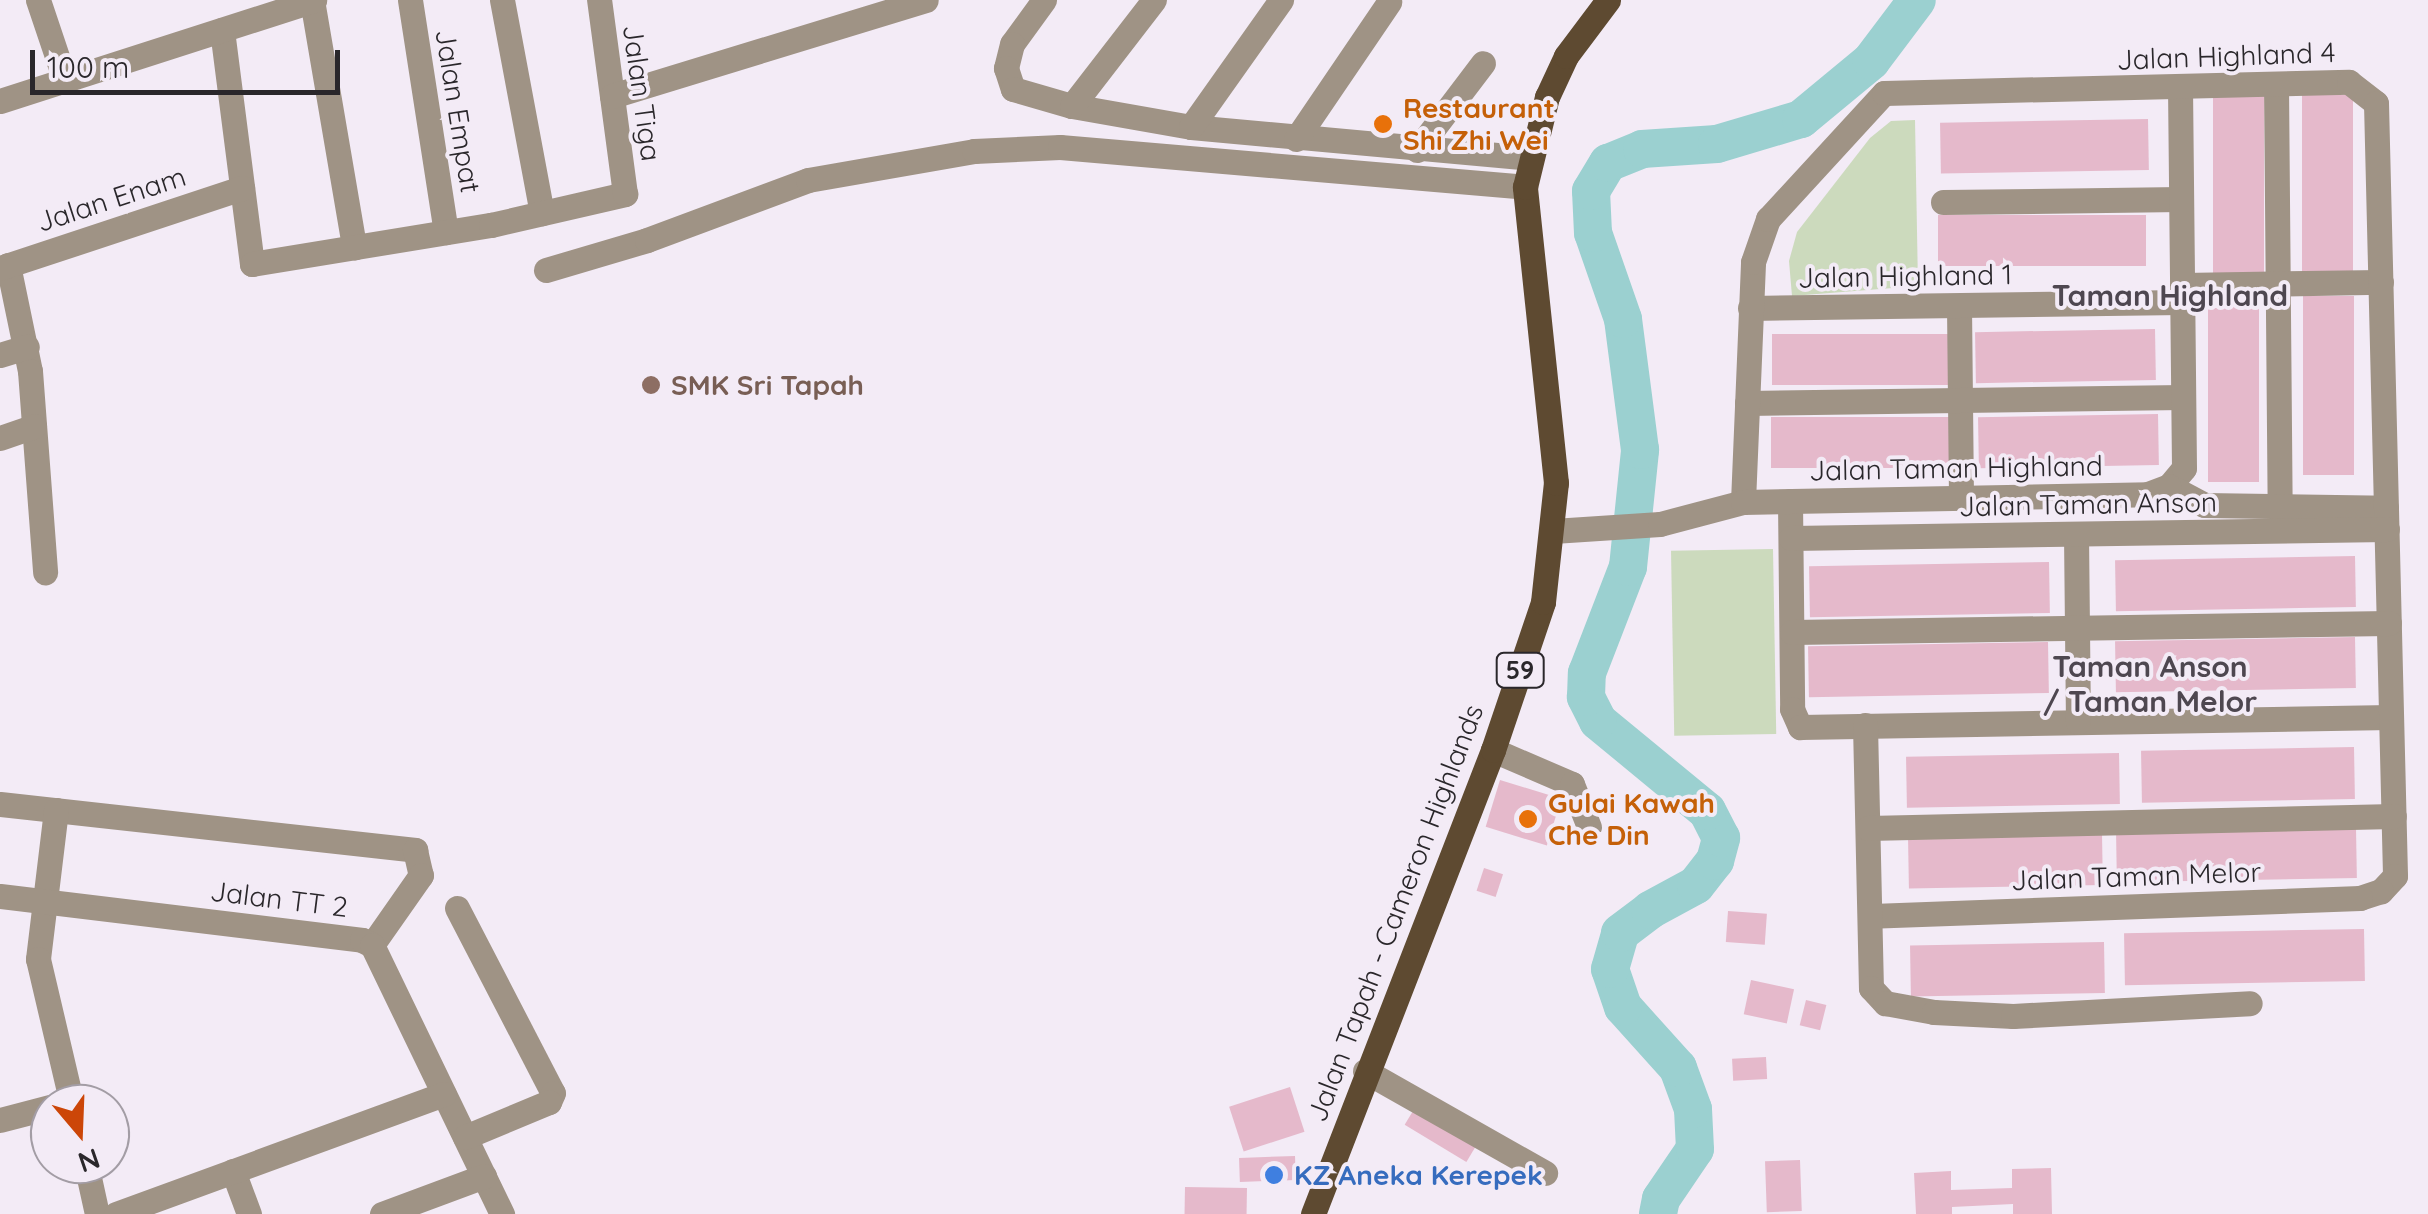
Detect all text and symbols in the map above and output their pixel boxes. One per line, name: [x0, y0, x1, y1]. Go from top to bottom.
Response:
street label: Jalan Tiga: [616, 23, 668, 163]
street label: Jalan Empat: [428, 27, 488, 195]
scale bar: [35, 30, 345, 92]
street label: Jalan Highland 4: [2116, 35, 2336, 77]
text: 100 m: [47, 48, 129, 86]
place label: Restaurant Shi Zhi Wei: [1403, 91, 1555, 157]
marker: Restaurant Shi Zhi Wei: [1372, 113, 1394, 135]
street label: Jalan Enam: [32, 159, 190, 239]
street label: Jalan Highland 1: [1798, 257, 2012, 295]
district label: Taman Highland: [2052, 277, 2288, 313]
place label: SMK Sri Tapah: [671, 368, 864, 402]
marker: SMK Sri Tapah: [640, 374, 662, 396]
street label: Jalan Taman Highland: [1809, 449, 2103, 487]
street label: Jalan Taman Anson: [1959, 485, 2217, 523]
district label: Taman Anson / Taman Melor: [2043, 648, 2257, 718]
road number: 59: [1495, 650, 1545, 690]
street label: Jalan Tapah - Cameron Highlands: [1300, 700, 1490, 1126]
place label: Gulai Kawah Che Din: [1548, 786, 1715, 852]
marker: Gulai Kawah Che Din: [1517, 808, 1539, 830]
street label: Jalan Taman Melor: [2010, 855, 2262, 897]
street label: Jalan TT 2: [208, 874, 350, 924]
north arrow: [30, 1084, 130, 1184]
text: N: [74, 1141, 105, 1181]
place label: KZ Aneka Kerepek: [1294, 1158, 1543, 1192]
marker: KZ Aneka Kerepek: [1263, 1164, 1285, 1186]

